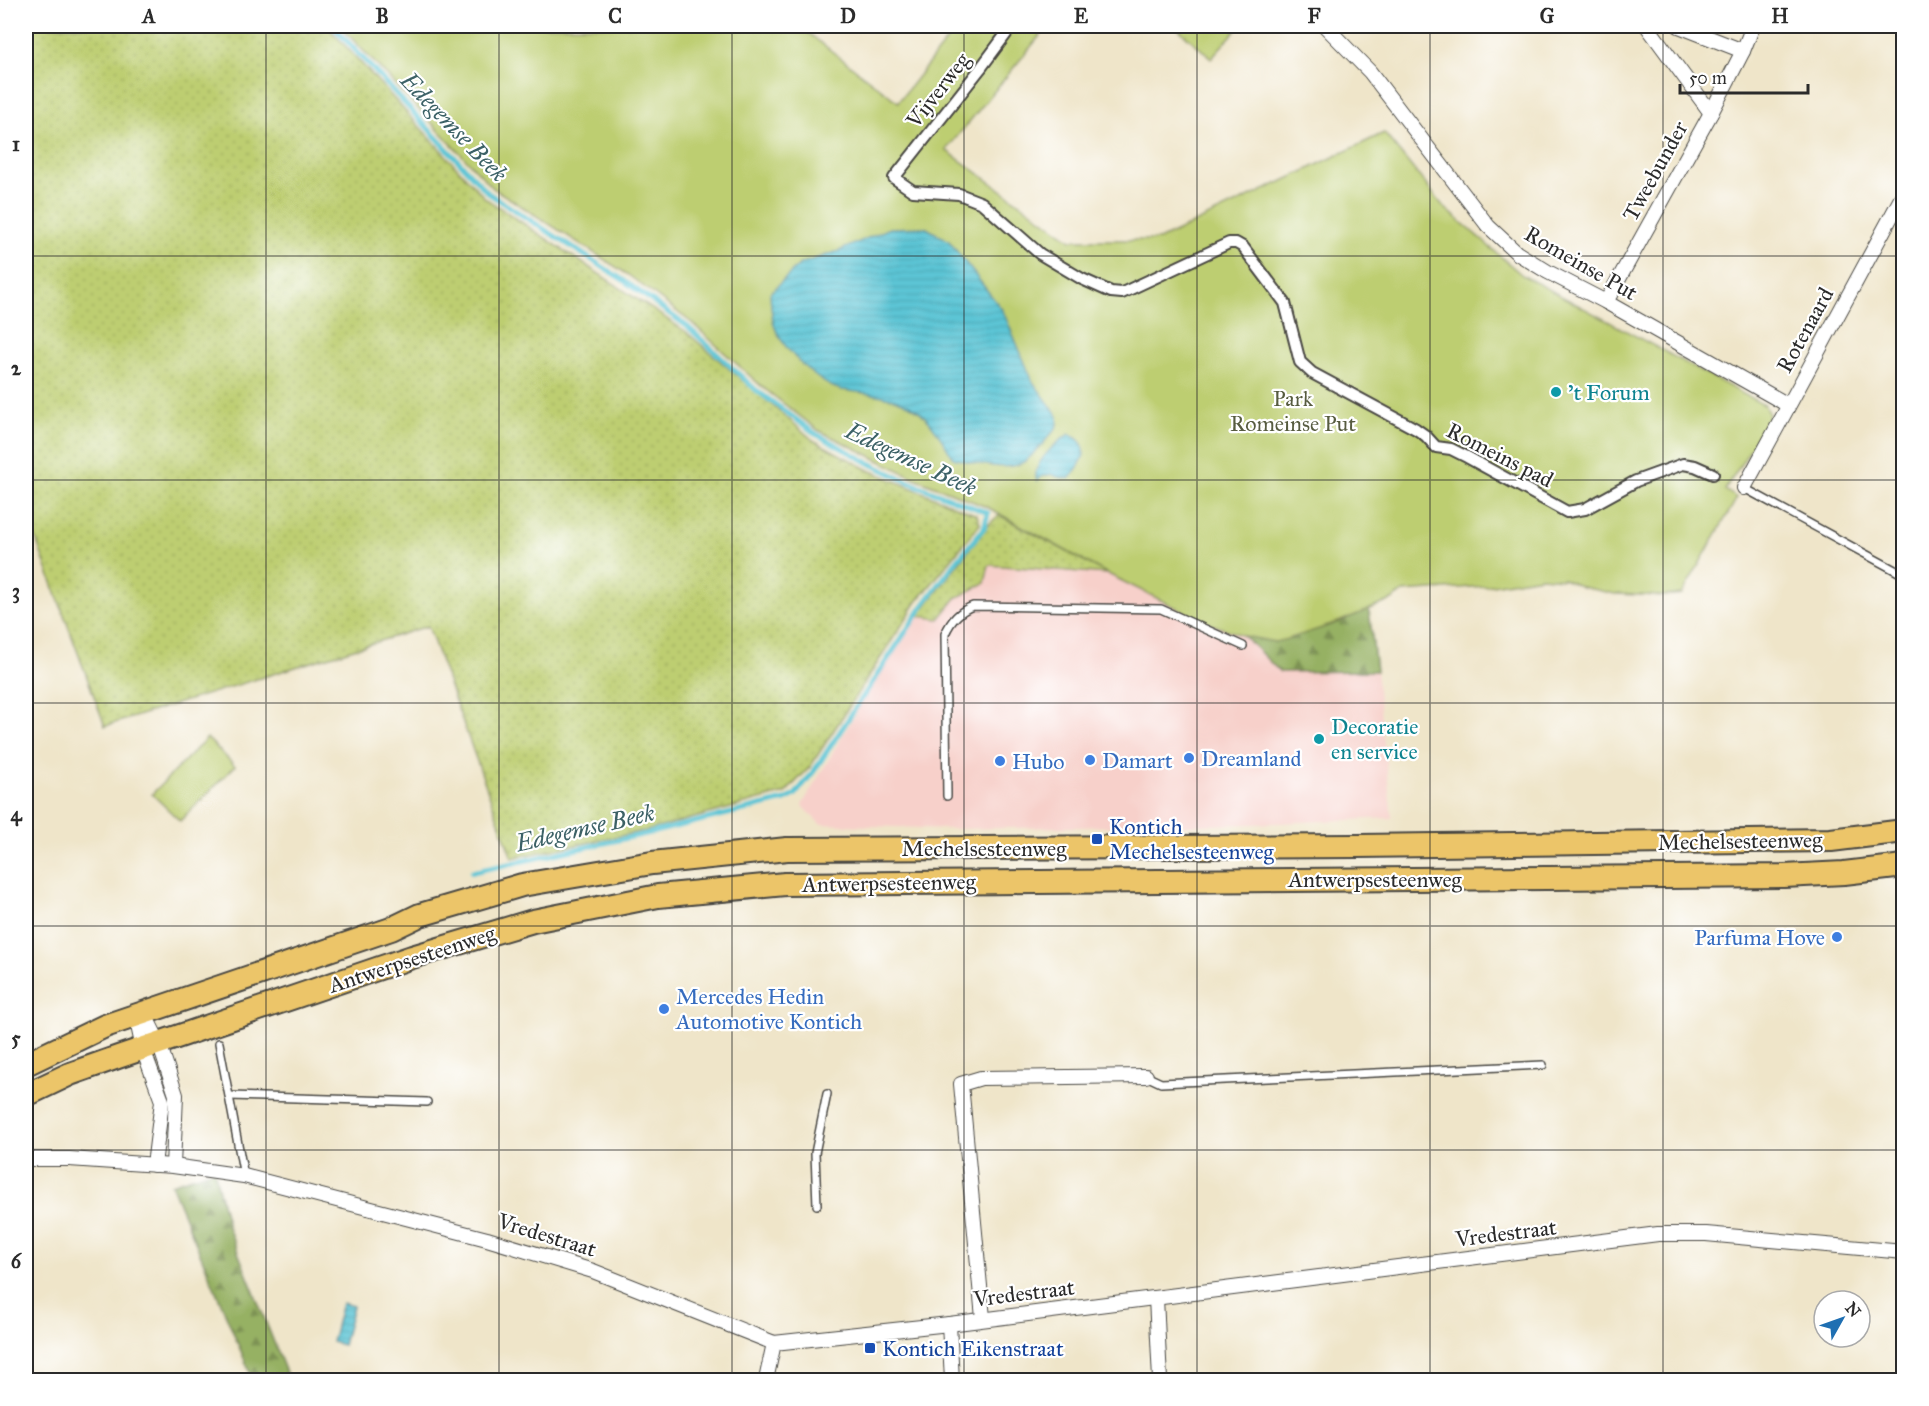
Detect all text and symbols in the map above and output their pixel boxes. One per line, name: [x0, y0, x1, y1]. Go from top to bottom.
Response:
text: A: [140, 4, 156, 28]
text: B: [375, 4, 389, 28]
text: C: [608, 4, 622, 28]
text: D: [840, 4, 856, 28]
text: E: [1074, 4, 1089, 28]
text: F: [1307, 4, 1321, 28]
text: G: [1540, 4, 1555, 28]
text: H: [1771, 4, 1789, 28]
street label: Vijverweg: [900, 46, 976, 134]
scale bar: [1680, 57, 1808, 95]
water label: Edegemse Beek: [393, 65, 514, 189]
text: 50 m: [1689, 67, 1727, 89]
street label: Tweebunder: [1617, 116, 1694, 226]
text: 1: [12, 132, 20, 156]
street label: Romeinse Put: [1520, 220, 1642, 306]
street label: Rotenaard: [1771, 283, 1839, 377]
text: 2: [11, 356, 22, 380]
place label: 't Forum: [1568, 379, 1650, 406]
park label: Park Romeinse Put: [1230, 385, 1356, 437]
marker: 't Forum: [1549, 385, 1563, 399]
water label: Edegemse Beek: [840, 415, 982, 503]
street label: Romeins pad: [1442, 417, 1558, 493]
text: 3: [12, 579, 20, 604]
place label: Decoratie en service: [1331, 713, 1418, 765]
marker: Decoratie en service: [1312, 732, 1326, 746]
place label: Dreamland: [1201, 745, 1302, 772]
place label: Damart: [1102, 747, 1173, 774]
place label: Hubo: [1012, 748, 1064, 775]
marker: Dreamland: [1182, 751, 1196, 765]
marker: Damart: [1083, 753, 1097, 767]
marker: Hubo: [993, 754, 1007, 768]
water label: Edegemse Beek: [512, 797, 658, 859]
text: 4: [10, 802, 22, 827]
place label: Kontich Mechelsesteenweg: [1109, 813, 1275, 865]
street label: Mechelsesteenweg: [1657, 826, 1823, 856]
marker: Kontich Mechelsesteenweg: [1090, 832, 1104, 846]
street label: Mechelsesteenweg: [902, 835, 1067, 862]
street label: Antwerpsesteenweg: [1287, 866, 1463, 893]
street label: Antwerpsesteenweg: [801, 868, 977, 898]
street label: Antwerpsesteenweg: [324, 919, 499, 999]
place label: Parfuma Hove: [1694, 924, 1825, 951]
marker: Parfuma Hove: [1830, 930, 1844, 944]
place label: Mercedes Hedin Automotive Kontich: [675, 983, 862, 1035]
marker: Mercedes Hedin Automotive Kontich: [657, 1002, 671, 1016]
text: 5: [11, 1026, 21, 1050]
street label: Vredestraat: [493, 1207, 600, 1263]
street label: Vredestraat: [1453, 1213, 1558, 1253]
text: 6: [11, 1249, 23, 1273]
street label: Vredestraat: [971, 1273, 1076, 1313]
north arrow: [1812, 1289, 1872, 1349]
text: N: [1841, 1298, 1865, 1321]
place label: Kontich Eikenstraat: [882, 1335, 1064, 1362]
marker: Kontich Eikenstraat: [863, 1341, 877, 1355]

